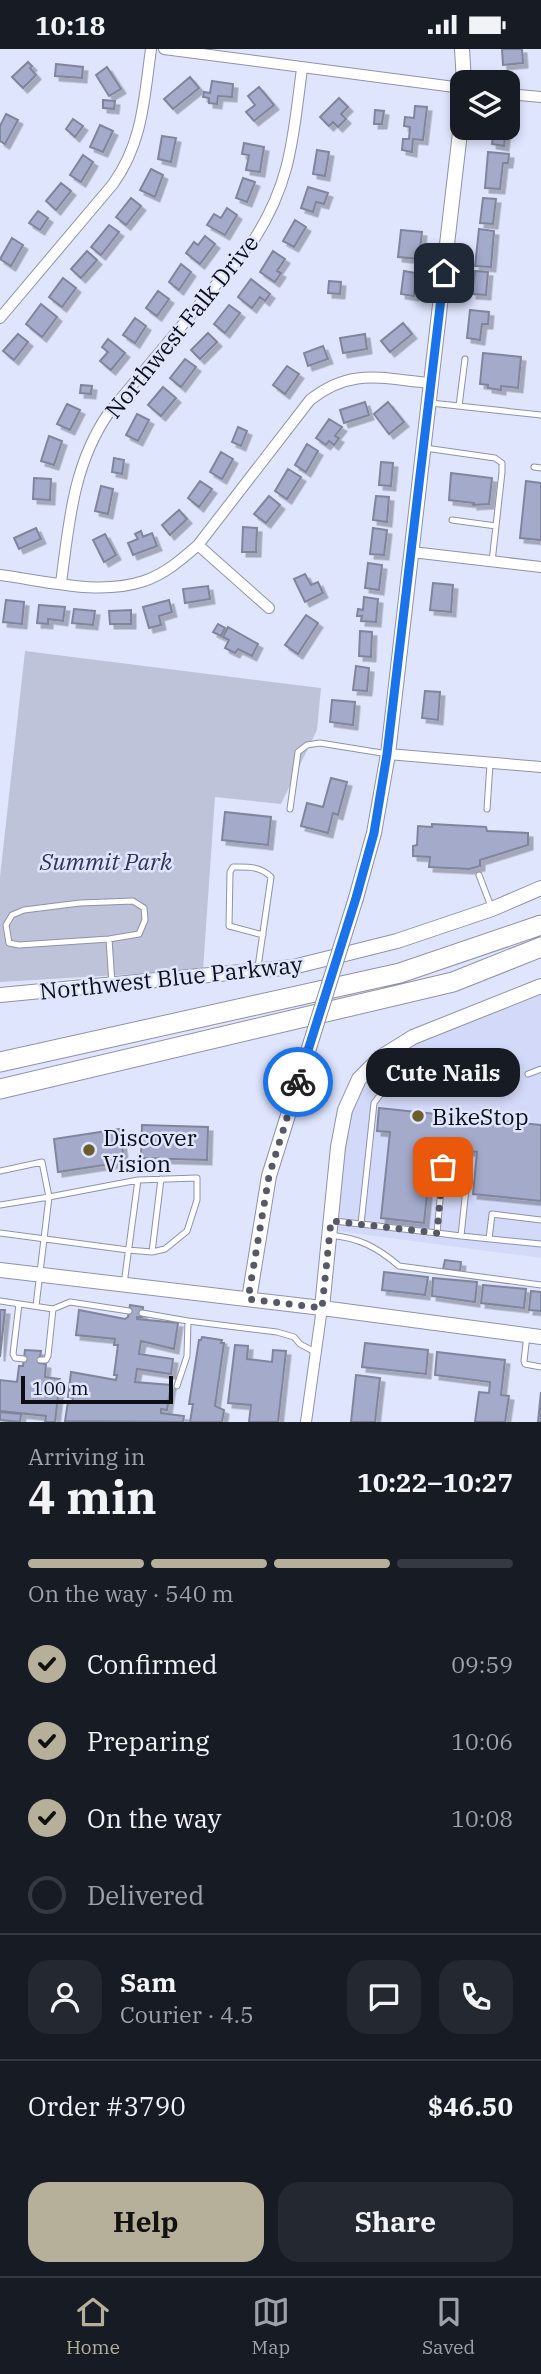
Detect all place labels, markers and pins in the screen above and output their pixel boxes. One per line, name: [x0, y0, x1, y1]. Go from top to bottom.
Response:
pin: [414, 243, 474, 303]
callout: Cute Nails: [366, 1048, 520, 1097]
place label: BikeStop: [432, 1101, 529, 1131]
marker: BikeStop: [410, 1108, 426, 1124]
place label: Discover Vision: [103, 1122, 197, 1178]
pin: [413, 1137, 473, 1197]
marker: Discover Vision: [81, 1142, 97, 1158]

